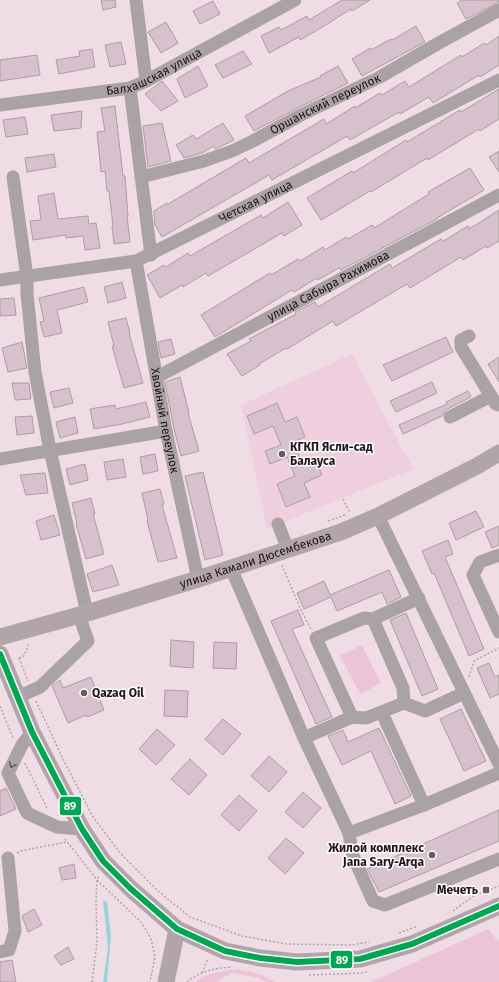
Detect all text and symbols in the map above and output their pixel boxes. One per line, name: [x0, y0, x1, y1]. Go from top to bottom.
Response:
street label: Балхашская улица: [105, 45, 204, 98]
street label: Оршанский переулок: [267, 71, 383, 138]
street label: Четская улица: [217, 177, 295, 226]
street label: улица Сабыра Рахимова: [265, 248, 392, 324]
street label: Хвойный переулок: [148, 367, 182, 475]
place label: КГКП Ясли-сад Балауса: [290, 440, 373, 468]
marker: КГКП Ясли-сад Балауса: [277, 449, 287, 459]
street label: улица Камали Дюсембекова: [178, 529, 333, 591]
place label: Qazaq Oil: [92, 686, 144, 700]
marker: Qazaq Oil: [79, 688, 89, 698]
one-way arrow: [9, 760, 17, 768]
line badge: 89: [59, 796, 82, 816]
text: 89: [64, 800, 76, 813]
place label: Жилой комплекс Jana Sary-Arqa: [327, 841, 424, 869]
marker: Жилой комплекс Jana Sary-Arqa: [427, 850, 437, 860]
place label: Мечеть: [437, 883, 479, 897]
marker: Мечеть: [481, 885, 491, 895]
line badge: 89: [330, 950, 353, 969]
text: 89: [336, 954, 348, 967]

